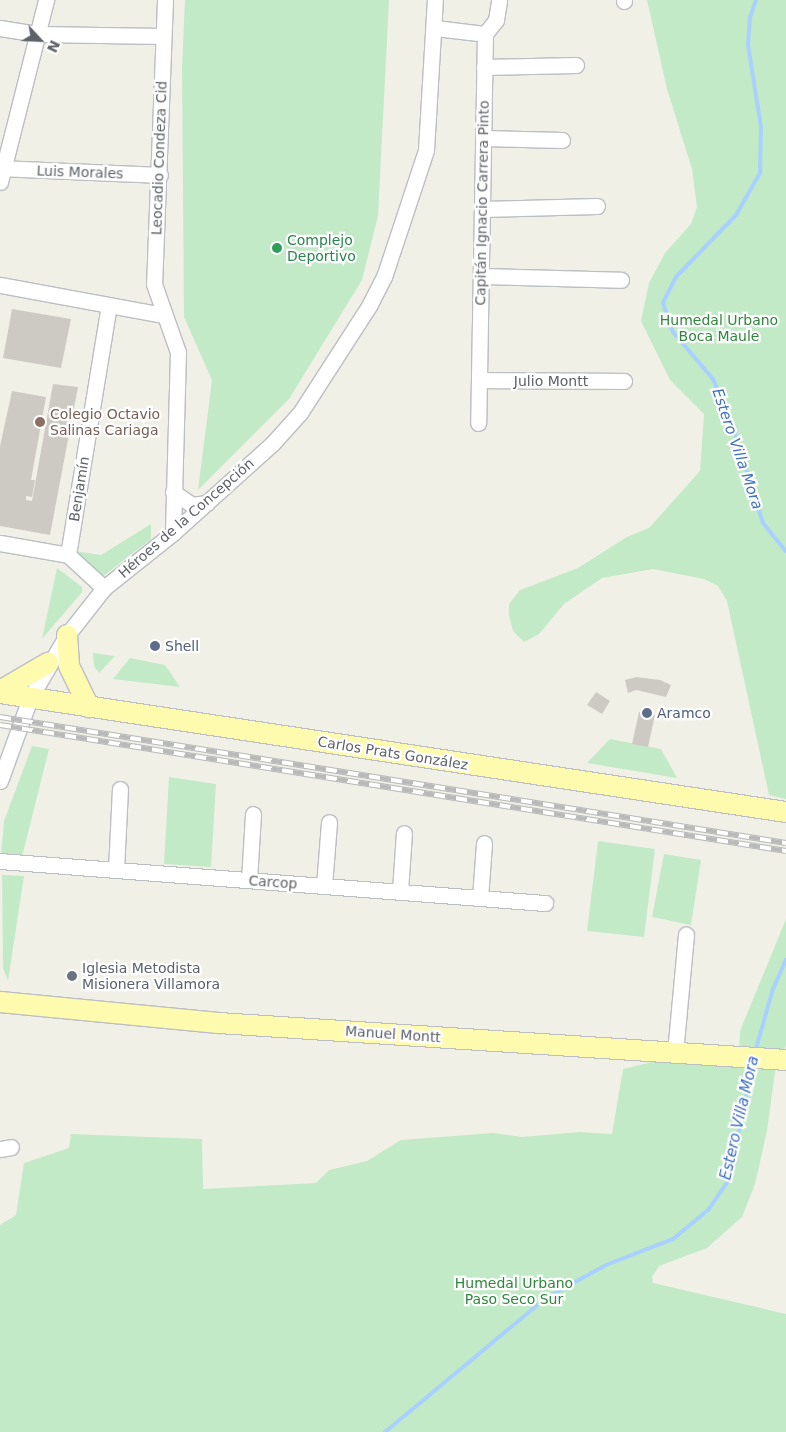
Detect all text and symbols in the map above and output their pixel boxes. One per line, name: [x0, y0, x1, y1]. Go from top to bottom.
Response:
north arrow: [15, 15, 65, 65]
text: N: [44, 38, 63, 55]
street label: Leocadio Condeza Cid: [148, 81, 170, 235]
street label: Capitán Ignacio Carrera Pinto: [472, 100, 492, 306]
street label: Luis Morales: [36, 162, 124, 182]
place label: Complejo Deportivo: [287, 232, 356, 264]
marker: Complejo Deportivo: [271, 242, 283, 254]
park label: Humedal Urbano Boca Maule: [660, 312, 778, 344]
street label: Julio Montt: [514, 373, 588, 389]
water label: Estero Villa Mora: [708, 386, 766, 512]
place label: Colegio Octavio Salinas Cariaga: [50, 406, 160, 438]
marker: Colegio Octavio Salinas Cariaga: [34, 416, 46, 428]
street label: Benjamín: [66, 455, 92, 523]
street label: Héroes de la Concepción: [115, 455, 257, 581]
place label: Shell: [165, 638, 199, 654]
marker: Shell: [149, 640, 161, 652]
place label: Aramco: [657, 705, 711, 721]
marker: Aramco: [641, 707, 653, 719]
street label: Carlos Prats González: [317, 733, 469, 773]
street label: Carcop: [248, 872, 298, 892]
place label: Iglesia Metodista Misionera Villamora: [82, 960, 220, 992]
marker: Iglesia Metodista Misionera Villamora: [66, 970, 78, 982]
street label: Manuel Montt: [345, 1022, 441, 1046]
water label: Estero Villa Mora: [717, 1054, 763, 1182]
park label: Humedal Urbano Paso Seco Sur: [455, 1275, 573, 1308]

